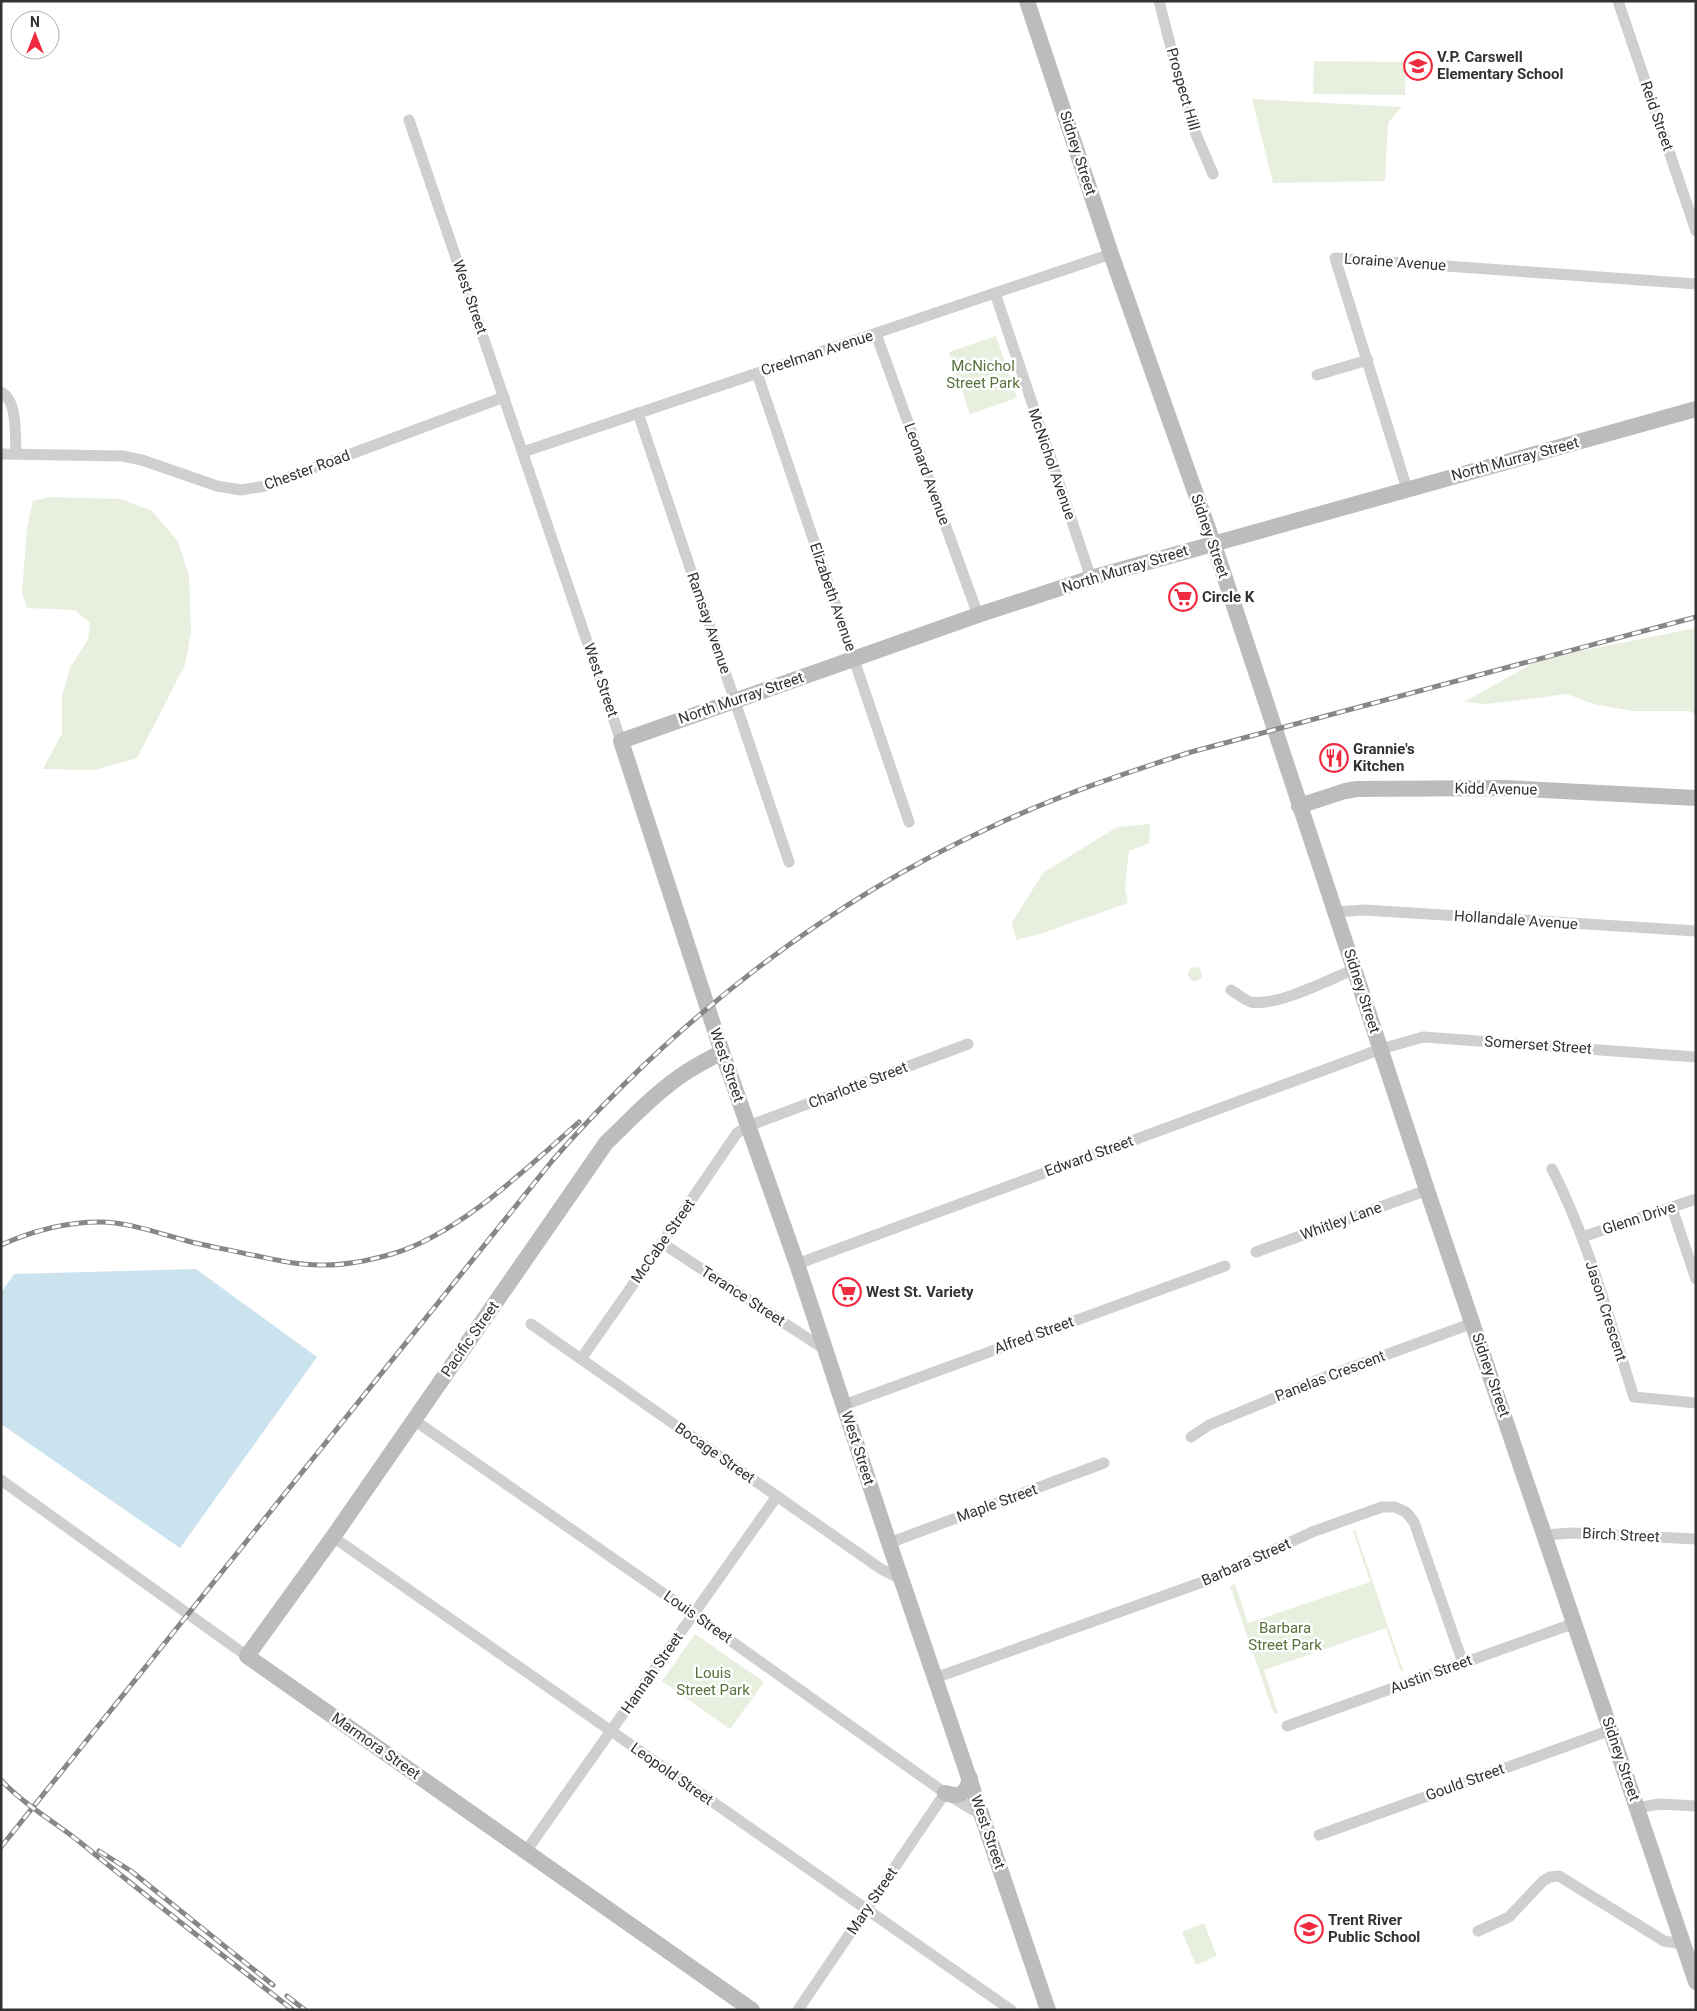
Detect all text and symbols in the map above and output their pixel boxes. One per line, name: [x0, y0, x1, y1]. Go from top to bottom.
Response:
north arrow: [10, 10, 60, 60]
text: N: [30, 14, 40, 30]
street label: Prospect Hill: [1163, 46, 1203, 132]
place label: V.P. Carswell Elementary School: [1437, 48, 1563, 83]
school or university icon: V.P. Carswell Elementary School: [1403, 51, 1433, 81]
street label: Reid Street: [1637, 79, 1677, 153]
street label: Sidney Street: [1056, 109, 1100, 197]
street label: Loraine Avenue: [1343, 249, 1447, 275]
street label: West Street: [449, 258, 491, 336]
street label: Creelman Avenue: [759, 326, 875, 380]
park label: McNichol Street Park: [946, 357, 1020, 392]
street label: McNichol Avenue: [1025, 406, 1079, 522]
street label: Leonard Avenue: [900, 421, 954, 527]
street label: North Murray Street: [1449, 433, 1581, 485]
street label: Chester Road: [262, 446, 352, 494]
street label: Sidney Street: [1187, 492, 1233, 580]
street label: Elizabeth Avenue: [806, 540, 860, 654]
street label: North Murray Street: [1060, 541, 1190, 597]
street label: Ramsay Avenue: [683, 570, 735, 676]
supermarket icon: Circle K: [1168, 582, 1198, 612]
place label: Circle K: [1202, 588, 1255, 606]
street label: West Street: [580, 641, 622, 719]
street label: North Murray Street: [676, 668, 806, 728]
place label: Grannie's Kitchen: [1353, 740, 1415, 775]
restaurant icon: Grannie's Kitchen: [1319, 743, 1349, 773]
street label: Kidd Avenue: [1454, 779, 1538, 799]
street label: Hollandale Avenue: [1454, 907, 1579, 933]
street label: Sidney Street: [1340, 947, 1384, 1035]
street label: West Street: [706, 1026, 748, 1104]
street label: Somerset Street: [1484, 1032, 1592, 1058]
street label: Charlotte Street: [806, 1058, 910, 1112]
street label: Edward Street: [1042, 1132, 1136, 1180]
street label: McCabe Street: [627, 1195, 699, 1287]
street label: Whitley Lane: [1298, 1198, 1384, 1244]
street label: Glenn Drive: [1600, 1198, 1678, 1238]
street label: Jason Crescent: [1581, 1259, 1631, 1363]
street label: Terance Street: [698, 1262, 788, 1330]
supermarket icon: West St. Variety: [832, 1277, 862, 1307]
place label: West St. Variety: [866, 1283, 974, 1301]
street label: Pacific Street: [437, 1298, 503, 1380]
street label: Alfred Street: [992, 1312, 1076, 1358]
street label: Sidney Street: [1468, 1331, 1514, 1419]
street label: Panelas Crescent: [1272, 1347, 1388, 1405]
street label: West Street: [838, 1409, 878, 1487]
street label: Bocage Street: [672, 1419, 759, 1487]
street label: Maple Street: [954, 1480, 1040, 1526]
street label: Birch Street: [1582, 1524, 1660, 1546]
street label: Barbara Street: [1199, 1534, 1293, 1590]
street label: Louis Street: [660, 1587, 736, 1647]
park label: Barbara Street Park: [1248, 1619, 1322, 1654]
street label: Hannah Street: [617, 1629, 687, 1717]
street label: Austin Street: [1388, 1651, 1474, 1697]
park label: Louis Street Park: [676, 1664, 750, 1699]
street label: Marmora Street: [328, 1709, 424, 1783]
street label: Sidney Street: [1598, 1715, 1644, 1803]
street label: Leopold Street: [627, 1739, 717, 1809]
street label: Gould Street: [1423, 1759, 1507, 1805]
street label: West Street: [967, 1793, 1009, 1871]
street label: Mary Street: [843, 1864, 901, 1938]
place label: Trent River Public School: [1328, 1911, 1420, 1946]
school or university icon: Trent River Public School: [1294, 1914, 1324, 1944]

